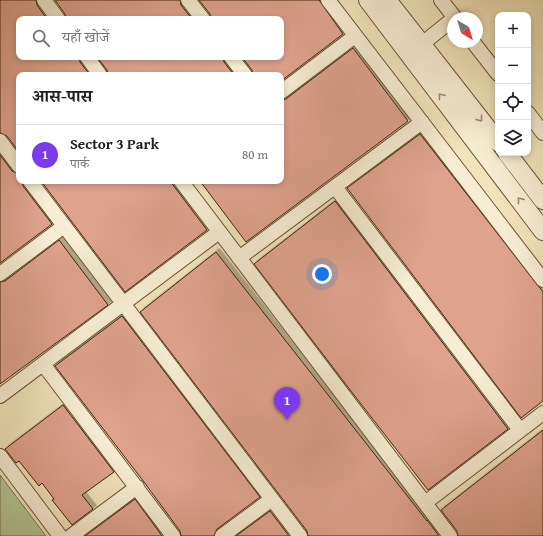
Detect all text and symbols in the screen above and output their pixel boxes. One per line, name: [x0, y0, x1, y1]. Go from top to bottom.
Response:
north arrow: [447, 12, 483, 48]
map controls: [495, 12, 531, 156]
button: +: [495, 12, 531, 48]
search box: [16, 16, 284, 60]
text: यहाँ खोजें: [62, 26, 109, 47]
icon: search: [30, 27, 52, 49]
button: −: [495, 48, 531, 84]
text: आस-पास: [32, 83, 92, 108]
button: locate: [495, 84, 531, 120]
one-way arrow: [439, 93, 446, 100]
one-way arrow: [475, 114, 482, 121]
button: layers: [495, 120, 531, 156]
text: Sector 3 Park: [70, 133, 159, 154]
text: 1: [42, 145, 48, 164]
text: 80 m: [242, 145, 268, 164]
text: पार्क: [70, 154, 89, 173]
one-way arrow: [517, 197, 524, 204]
your location: [312, 264, 332, 284]
pin: 1: [274, 387, 300, 420]

